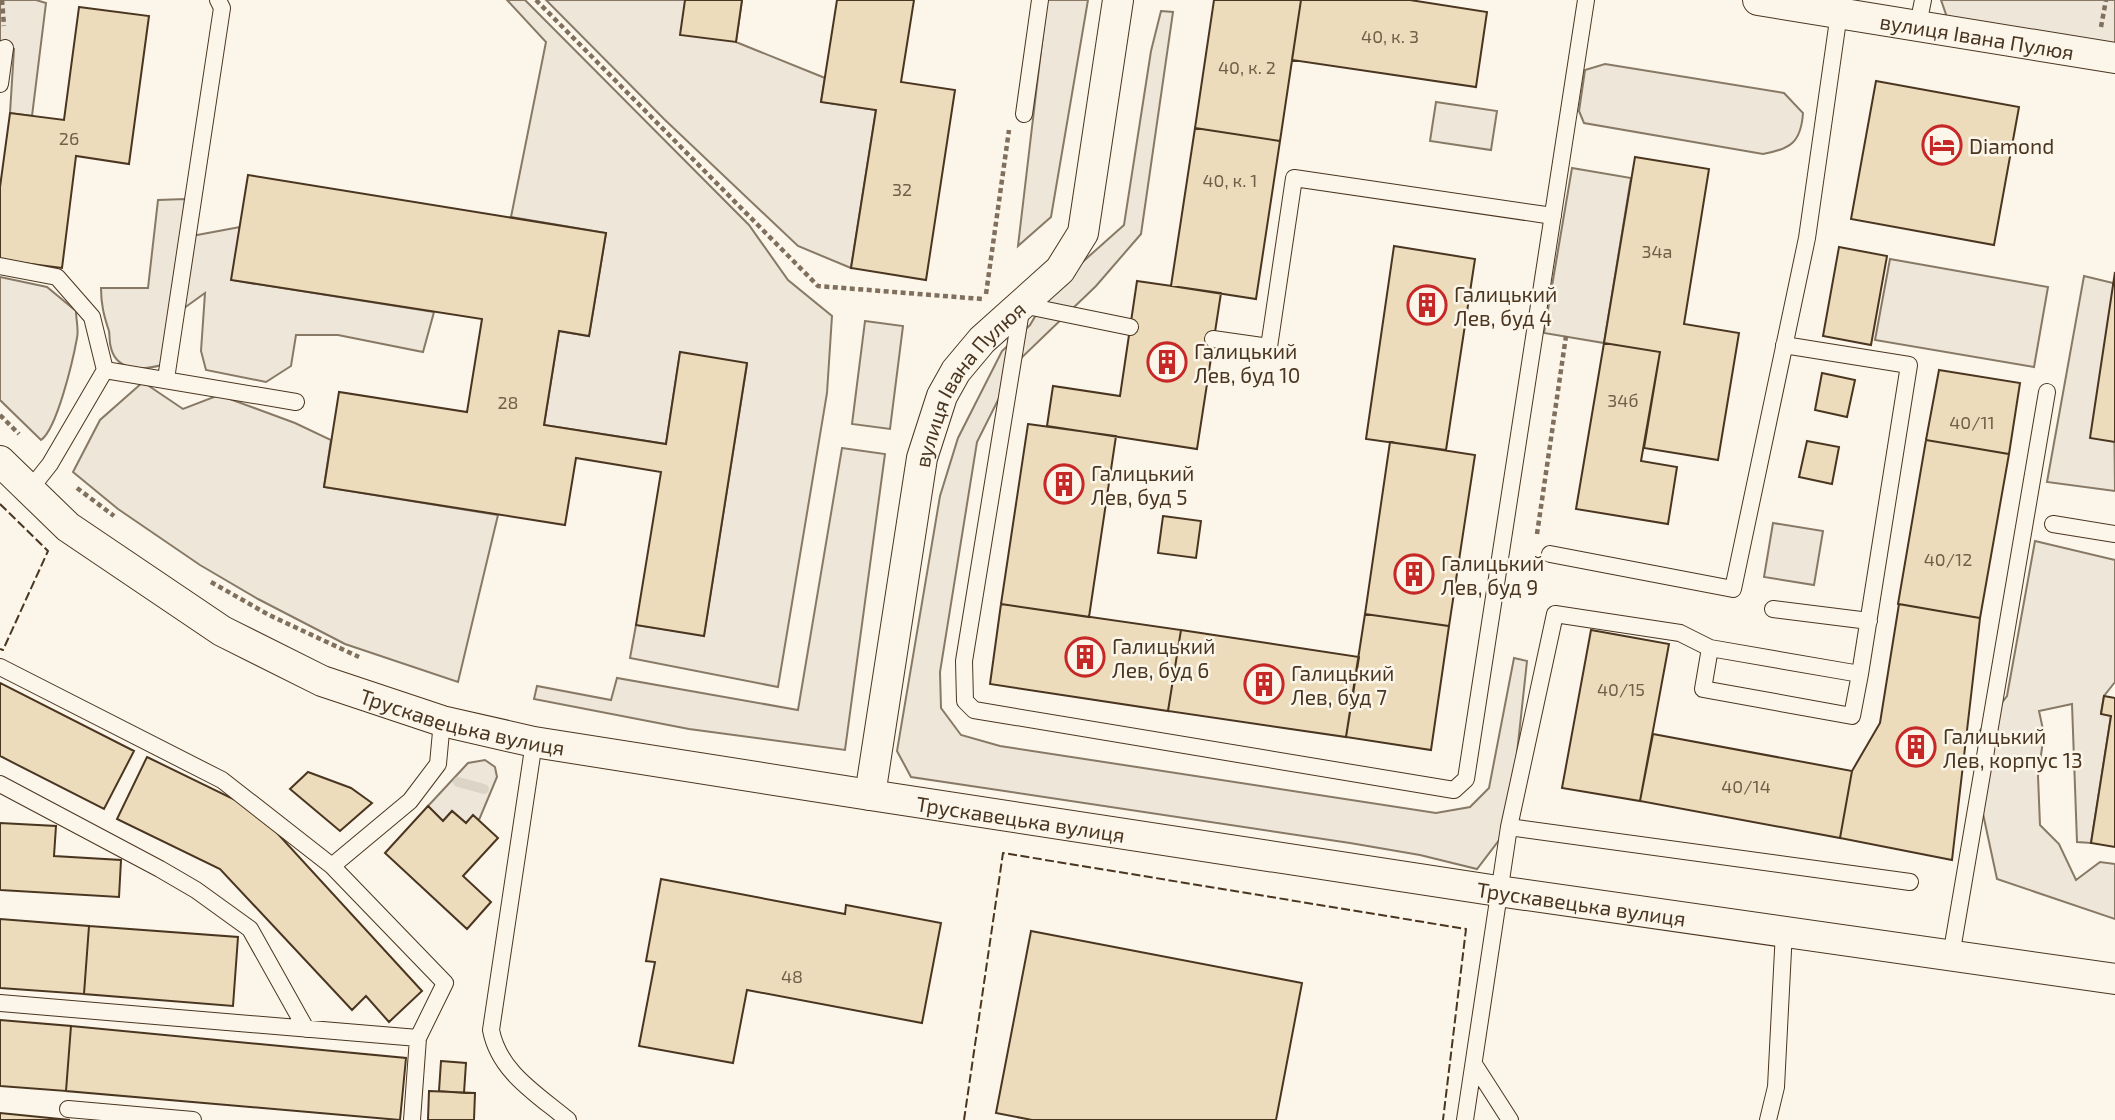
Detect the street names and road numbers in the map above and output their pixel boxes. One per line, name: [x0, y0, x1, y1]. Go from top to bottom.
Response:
street label: вулиця Івана Пулюя: [1878, 8, 2076, 64]
street label: вулиця Івана Пулюя: [908, 295, 1030, 469]
street label: Трускавецька вулиця: [357, 682, 567, 759]
street label: Трускавецька вулиця: [915, 790, 1127, 846]
street label: Трускавецька вулиця: [1475, 875, 1687, 930]

